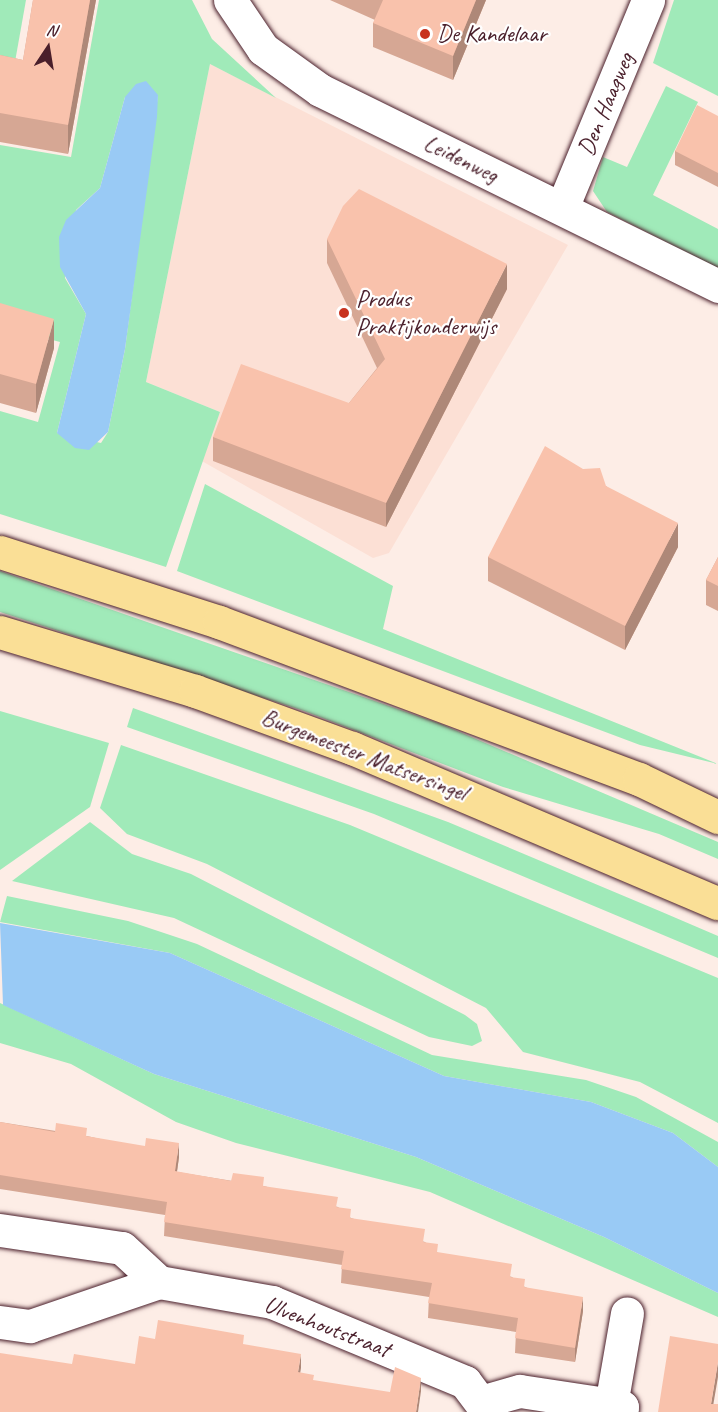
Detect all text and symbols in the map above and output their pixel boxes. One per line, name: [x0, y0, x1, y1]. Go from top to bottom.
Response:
north arrow: [18, 18, 78, 78]
text: N: [45, 20, 59, 41]
place label: De Kandelaar: [437, 20, 547, 48]
marker: De Kandelaar: [418, 27, 432, 41]
street label: Den Haagweg: [571, 48, 641, 160]
street label: Leidenweg: [419, 129, 503, 189]
place label: Produs Praktijkonderwijs: [356, 285, 496, 341]
marker: Produs Praktijkonderwijs: [337, 306, 351, 320]
street label: Burgemeester Matsersingel: [257, 702, 471, 808]
street label: Ulvenhoutstraat: [260, 1290, 394, 1364]

